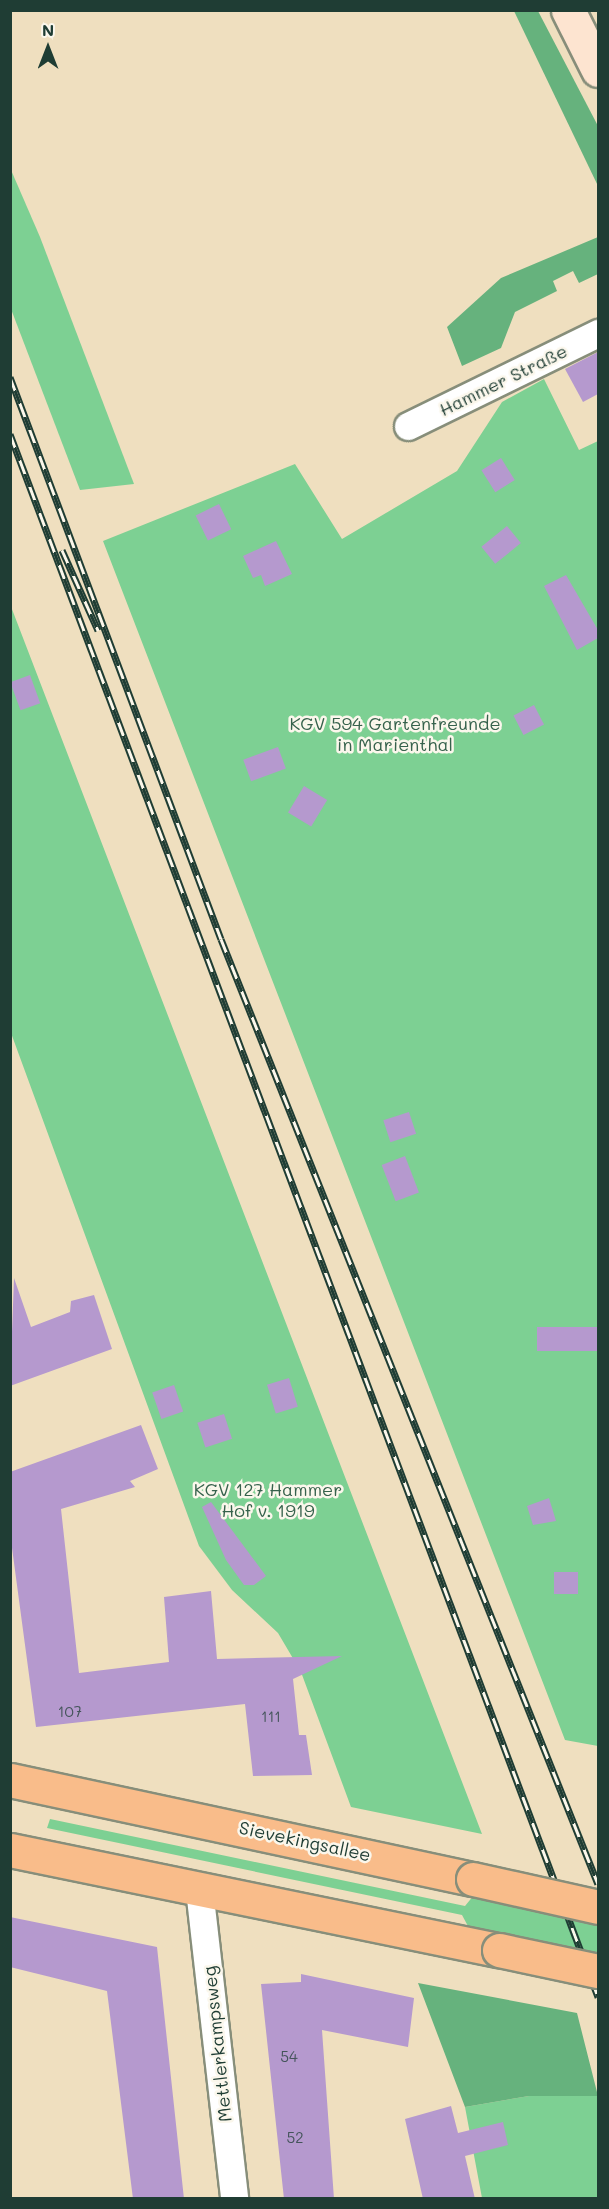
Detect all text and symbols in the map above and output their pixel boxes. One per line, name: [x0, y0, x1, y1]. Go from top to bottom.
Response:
north arrow: [18, 18, 78, 78]
text: N: [42, 19, 54, 40]
street label: Hammer Straße: [436, 340, 570, 420]
park label: KGV 594 Gartenfreunde in Marienthal: [289, 713, 501, 756]
park label: KGV 127 Hammer Hof v. 1919: [194, 1479, 342, 1522]
house number: 107: [58, 1703, 82, 1721]
house number: 111: [261, 1708, 281, 1726]
street label: Sievekingsallee: [237, 1816, 373, 1866]
street label: Mettlerkampsweg: [198, 1965, 236, 2123]
house number: 54: [280, 2048, 298, 2066]
house number: 52: [286, 2129, 304, 2147]

